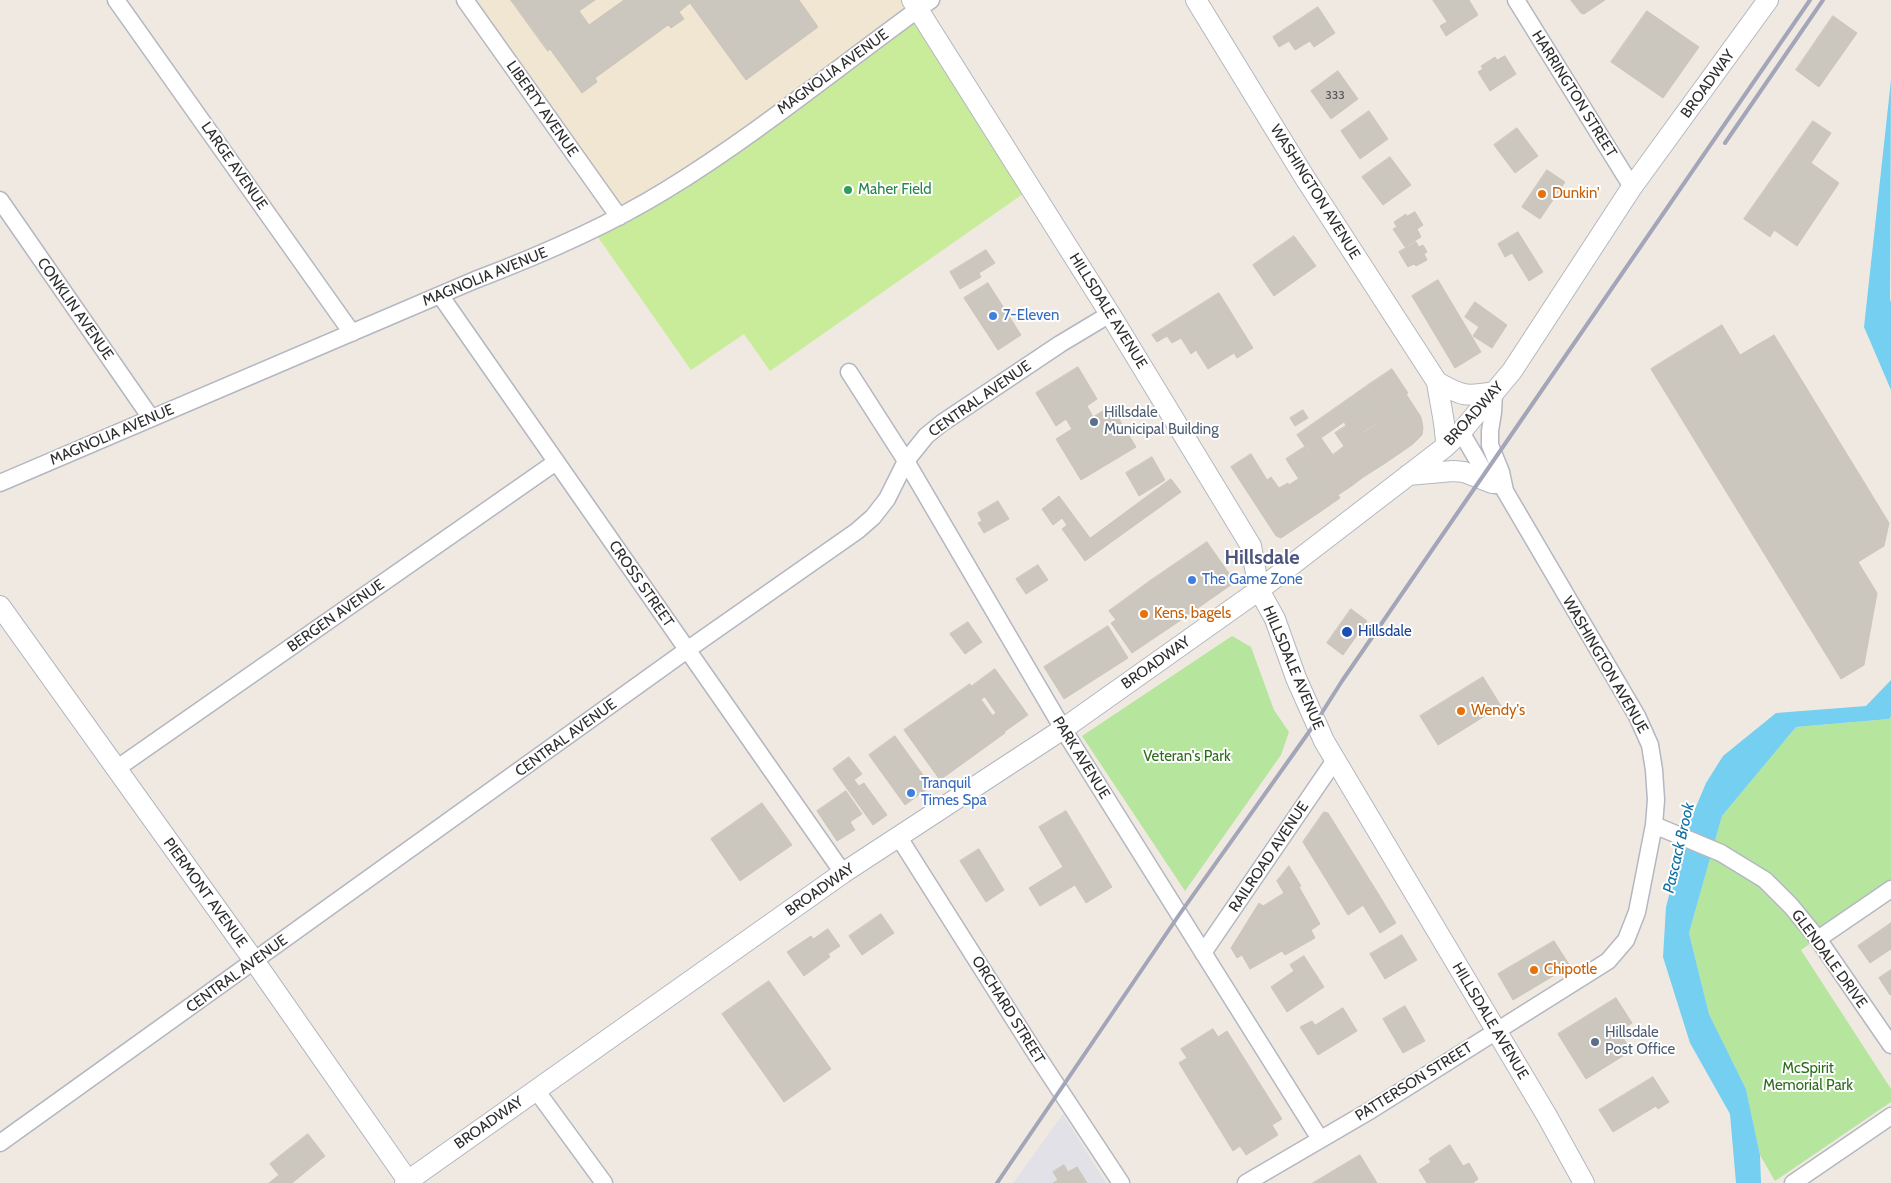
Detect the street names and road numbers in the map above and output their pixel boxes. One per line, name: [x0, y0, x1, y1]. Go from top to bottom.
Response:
street label: MAGNOLIA AVENUE: [774, 26, 892, 118]
street label: HARRINGTON STREET: [1528, 27, 1620, 161]
street label: BROADWAY: [1677, 46, 1739, 122]
street label: LIBERTY AVENUE: [502, 58, 582, 160]
street label: LARGE AVENUE: [197, 119, 271, 213]
street label: WASHINGTON AVENUE: [1266, 121, 1364, 263]
street label: MAGNOLIA AVENUE: [420, 244, 550, 310]
street label: HILLSDALE AVENUE: [1065, 250, 1151, 372]
street label: CONKLIN AVENUE: [33, 254, 117, 364]
street label: CENTRAL AVENUE: [925, 357, 1035, 441]
street label: BROADWAY: [1441, 378, 1507, 450]
street label: MAGNOLIA AVENUE: [47, 401, 177, 469]
street label: CROSS STREET: [605, 537, 677, 631]
street label: BERGEN AVENUE: [284, 576, 388, 656]
street label: WASHINGTON AVENUE: [1558, 593, 1652, 737]
street label: HILLSDALE AVENUE: [1259, 603, 1327, 733]
street label: BROADWAY: [1118, 633, 1194, 693]
street label: CENTRAL AVENUE: [512, 695, 620, 781]
street label: PARK AVENUE: [1049, 713, 1113, 803]
street label: RAILROAD AVENUE: [1225, 798, 1313, 916]
street label: PIERMONT AVENUE: [159, 835, 251, 951]
street label: BROADWAY: [782, 860, 858, 920]
street label: GLENDALE DRIVE: [1787, 906, 1871, 1012]
street label: CENTRAL AVENUE: [183, 931, 291, 1017]
street label: ORCHARD STREET: [968, 953, 1048, 1067]
street label: HILLSDALE AVENUE: [1448, 959, 1532, 1083]
street label: PATTERSON STREET: [1352, 1039, 1476, 1125]
street label: BROADWAY: [451, 1093, 527, 1153]

